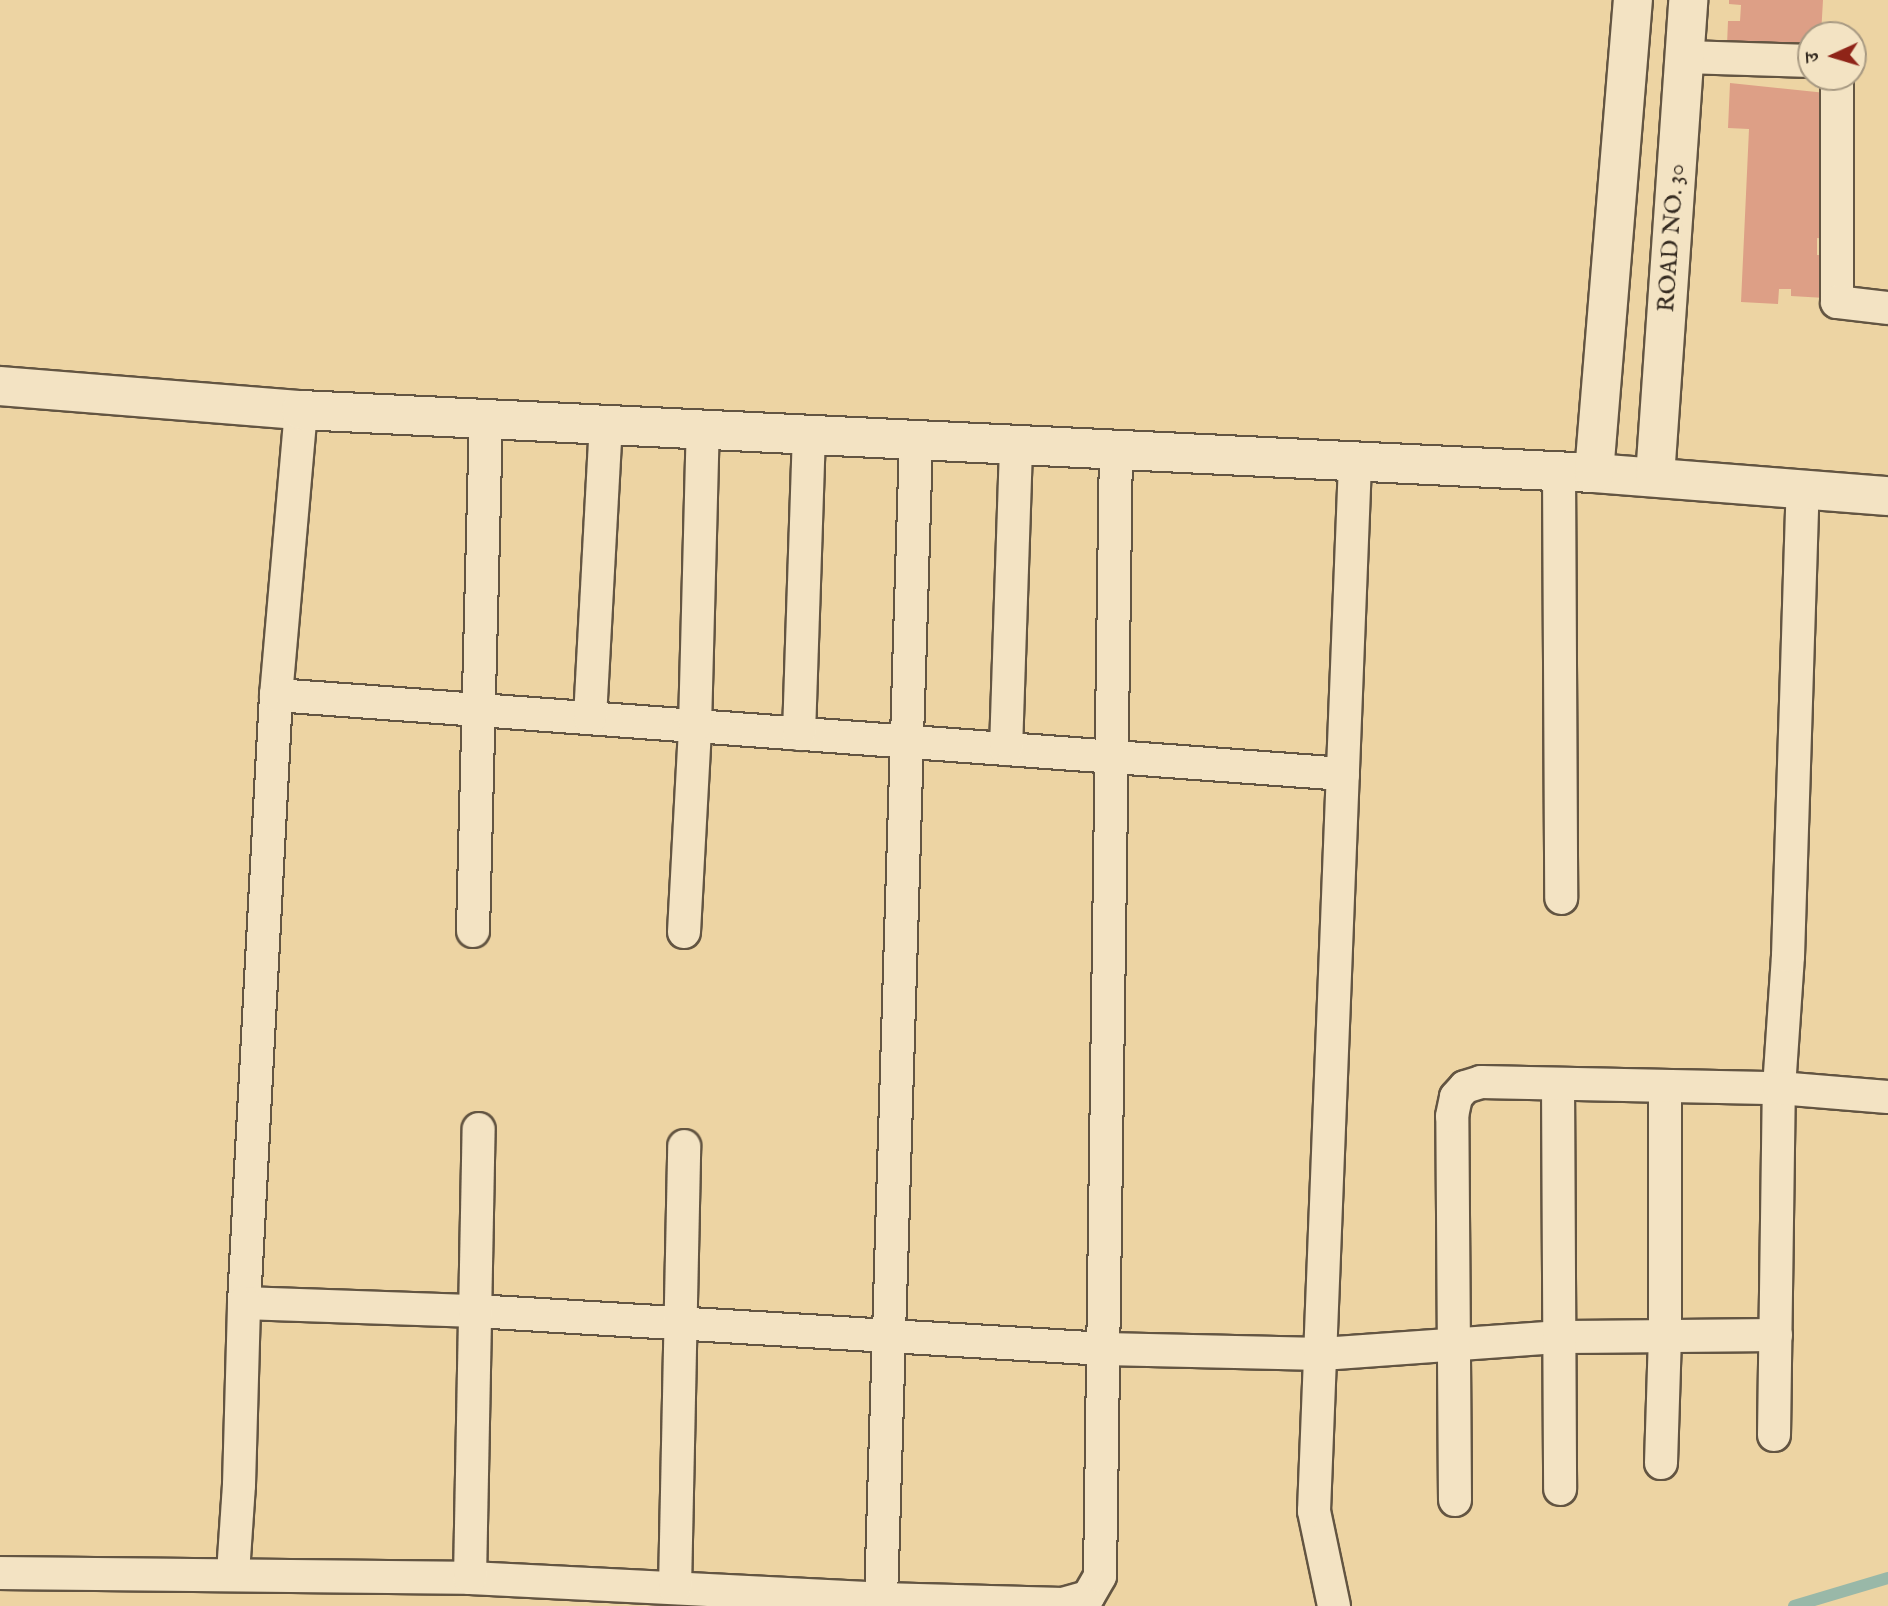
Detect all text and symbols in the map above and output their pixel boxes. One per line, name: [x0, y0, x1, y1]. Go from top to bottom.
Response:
north arrow: [1797, 21, 1867, 91]
text: उ: [1801, 52, 1825, 63]
street label: ROAD NO. 30: [1652, 163, 1692, 313]

